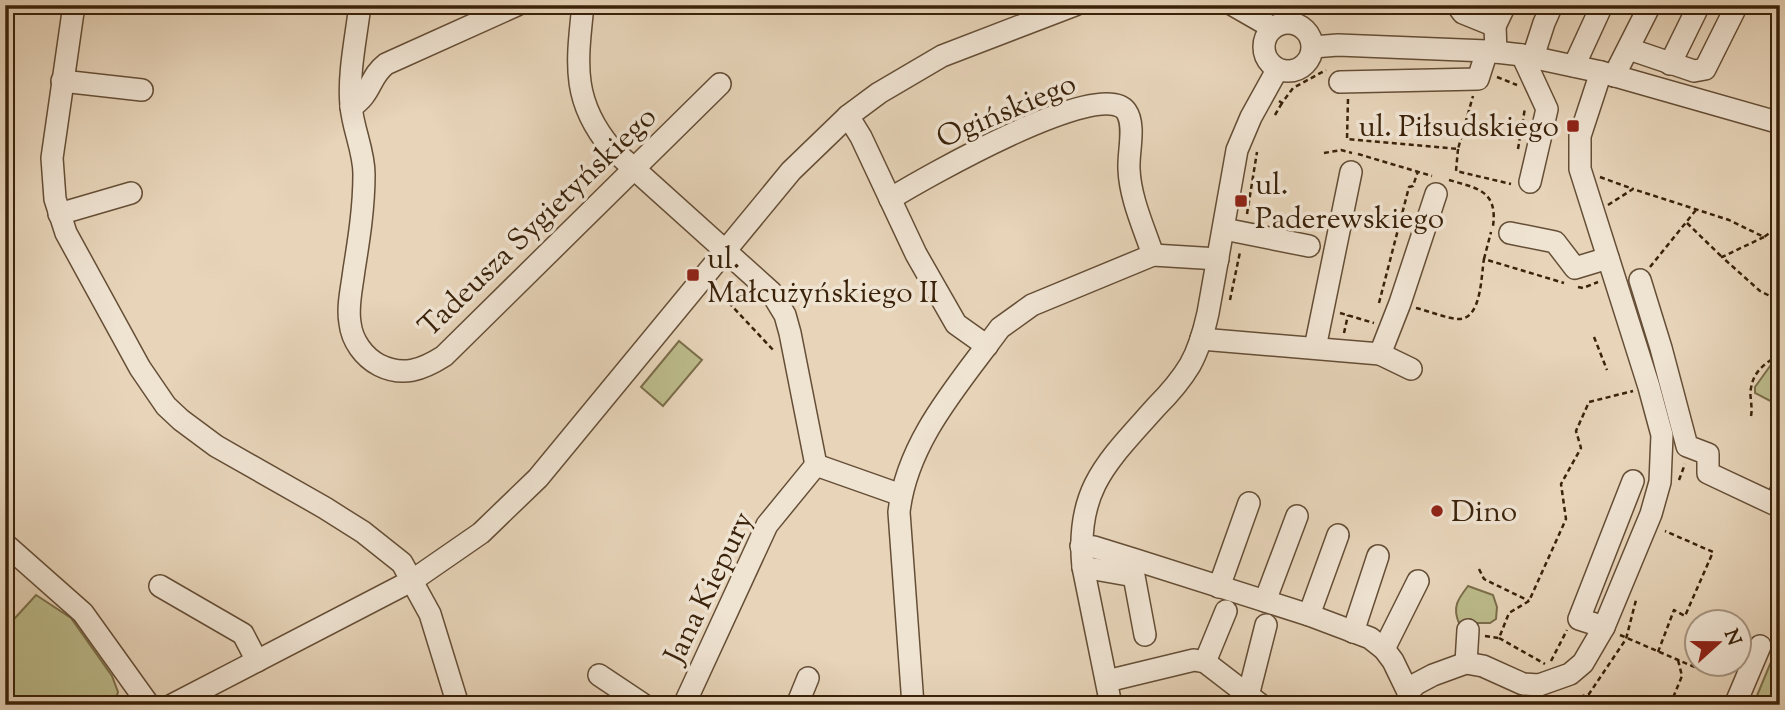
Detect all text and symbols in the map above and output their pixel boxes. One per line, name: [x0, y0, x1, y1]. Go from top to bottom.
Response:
street label: Ogińskiego: [931, 64, 1083, 161]
street label: Tadeusza Sygietyńskiego: [410, 97, 668, 348]
place label: ul. Piłsudskiego: [1359, 107, 1559, 150]
marker: ul. Piłsudskiego: [1565, 118, 1581, 134]
place label: ul. Paderewskiego: [1255, 165, 1444, 242]
marker: ul. Paderewskiego: [1233, 193, 1249, 209]
place label: ul. Małcużyńskiego II: [707, 239, 939, 316]
marker: ul. Małcużyńskiego II: [685, 267, 701, 283]
place label: Dino: [1451, 492, 1517, 535]
marker: Dino: [1429, 503, 1445, 519]
street label: Jana Kiepury: [654, 505, 766, 673]
north arrow: [1684, 608, 1754, 678]
text: N: [1716, 626, 1747, 650]

